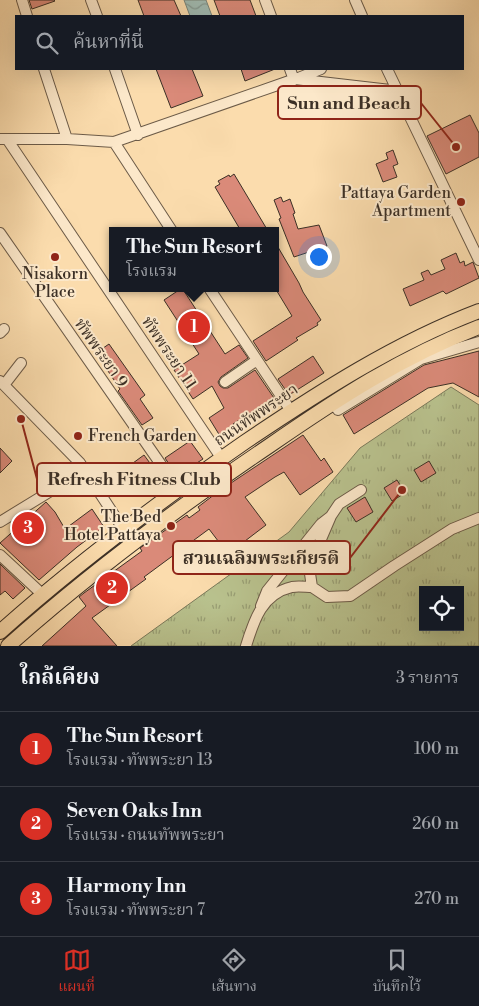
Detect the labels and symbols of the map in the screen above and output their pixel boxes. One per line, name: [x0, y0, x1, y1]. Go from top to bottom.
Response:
callout: Sun and Beach: [278, 86, 421, 119]
text: Sun and Beach: [287, 92, 411, 115]
place label: Pattaya Garden Apartment: [341, 183, 451, 221]
marker: Pattaya Garden Apartment: [455, 196, 467, 208]
your location: [306, 244, 332, 270]
marker: Nisakorn Place: [49, 251, 61, 263]
place label: Nisakorn Place: [22, 264, 89, 302]
pin: 1: [178, 308, 210, 346]
street label: ทัพพระยา 11: [138, 313, 200, 393]
street label: ทัพพระยา 9: [70, 315, 132, 392]
street label: ถนนทัพพระยา: [210, 379, 302, 451]
place label: French Garden: [88, 426, 197, 446]
marker: French Garden: [72, 430, 84, 442]
callout: Refresh Fitness Club: [37, 463, 231, 496]
text: Refresh Fitness Club: [47, 468, 221, 491]
place label: The Bed Hotel Pattaya: [64, 507, 162, 545]
pin: 3: [12, 509, 44, 547]
marker: The Bed Hotel Pattaya: [165, 520, 177, 532]
callout: สวนเฉลิมพระเกียรติ: [173, 541, 350, 574]
text: สวนเฉลิมพระเกียรติ: [183, 547, 339, 570]
pin: 2: [96, 569, 128, 607]

